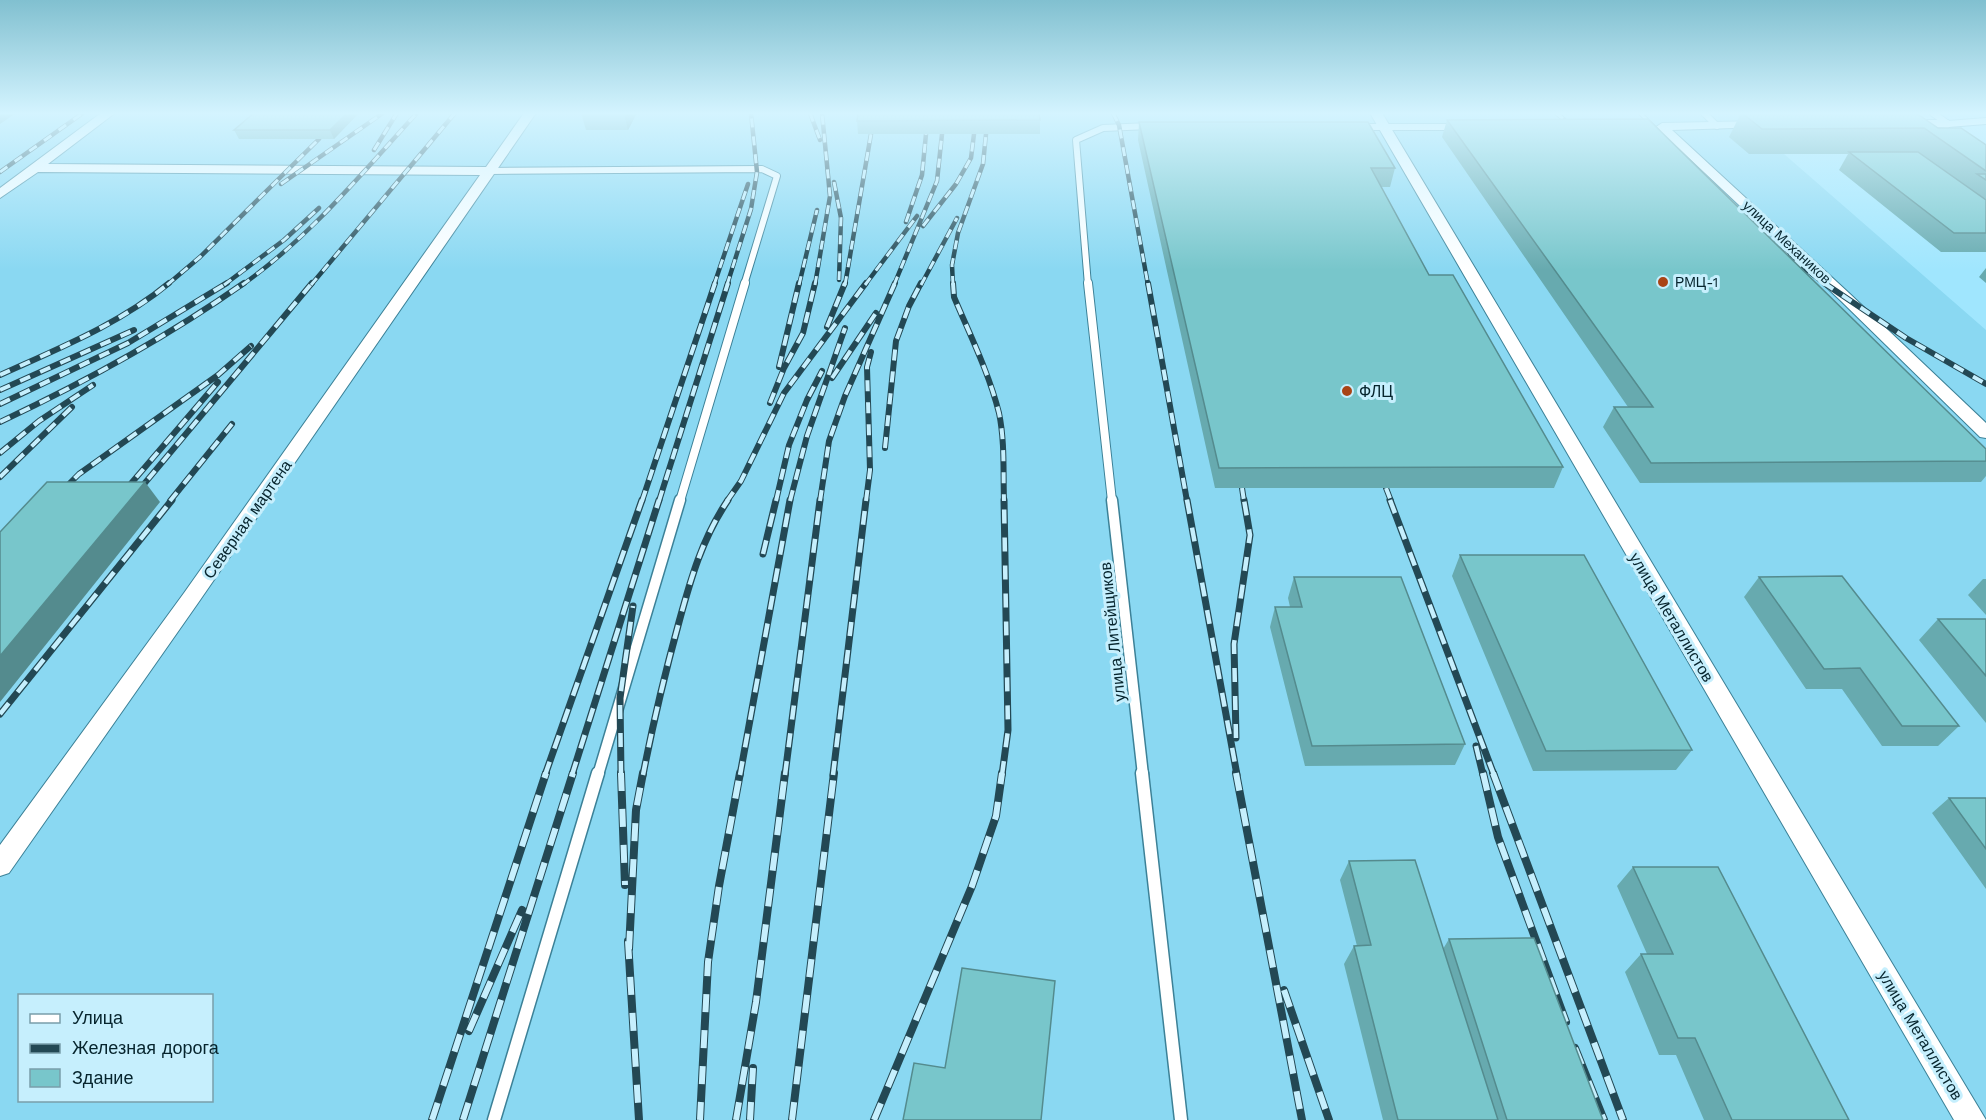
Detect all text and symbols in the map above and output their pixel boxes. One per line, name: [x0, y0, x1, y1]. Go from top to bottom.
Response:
street label: улица Механиков: [1740, 197, 1834, 287]
place label: РМЦ-1: [1675, 274, 1718, 290]
marker: РМЦ-1: [1656, 275, 1670, 289]
place label: ФЛЦ: [1359, 382, 1393, 401]
marker: ФЛЦ: [1340, 384, 1354, 398]
street label: Северная мартена: [199, 456, 296, 582]
street label: улица Металлистов: [1625, 549, 1718, 685]
street label: улица Литейщиков: [1096, 561, 1129, 703]
street label: улица Металлистов: [1874, 967, 1967, 1103]
legend: [18, 994, 213, 1102]
text: Улица: [72, 1007, 124, 1028]
text: Железная дорога: [72, 1037, 220, 1058]
text: Здание: [72, 1067, 133, 1088]

